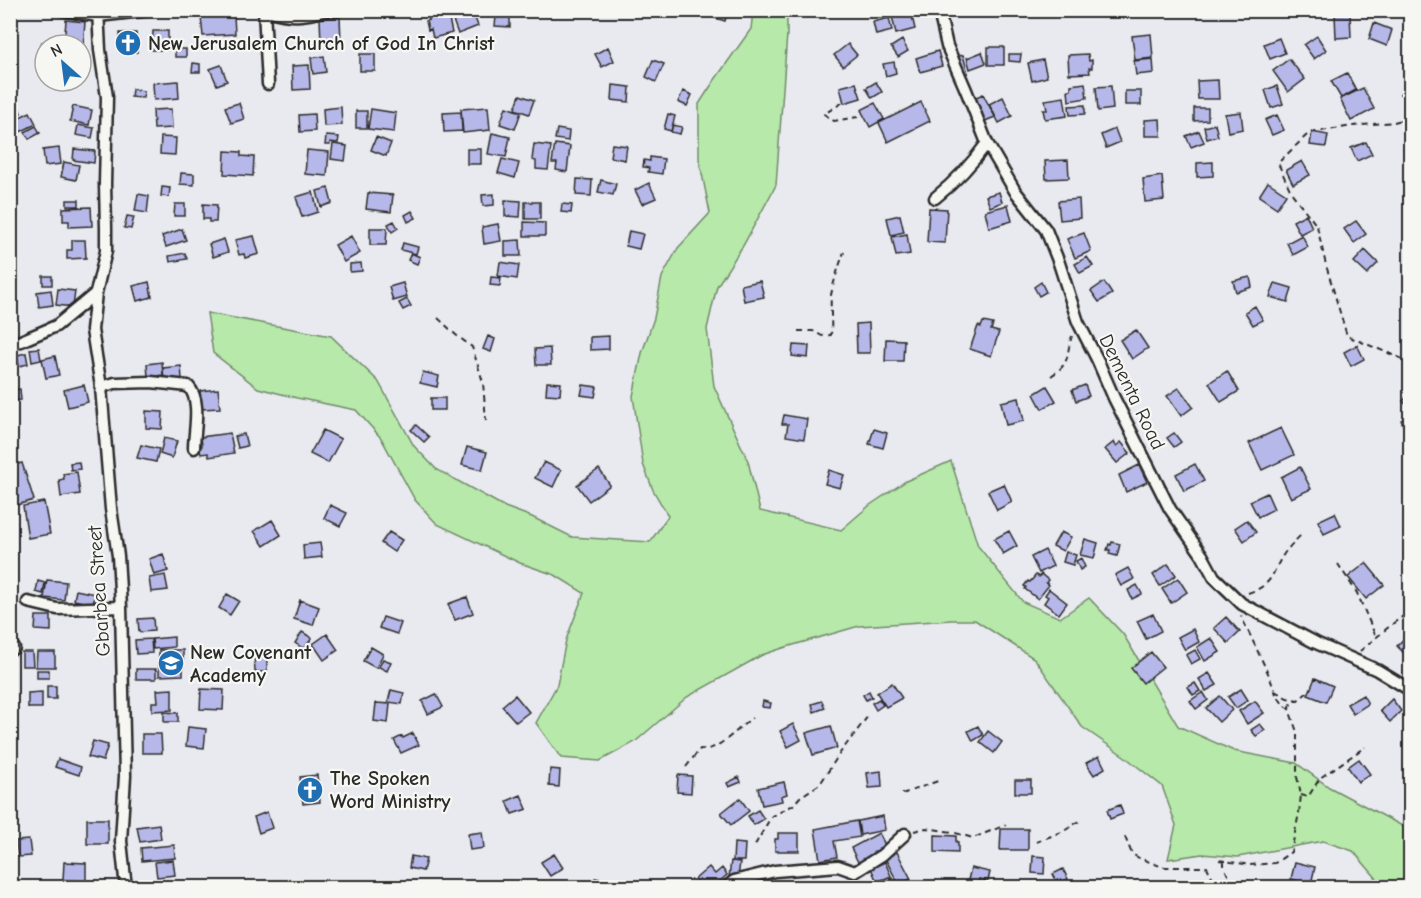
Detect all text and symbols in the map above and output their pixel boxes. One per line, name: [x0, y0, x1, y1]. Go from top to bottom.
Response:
church icon: New Jerusalem Church of God In Christ: [113, 28, 143, 58]
place label: New Jerusalem Church of God In Christ: [148, 32, 495, 55]
north arrow: [33, 33, 93, 93]
text: N: [48, 40, 65, 61]
street label: Dementa Road: [1094, 331, 1170, 453]
street label: Gbarbea Street: [83, 524, 115, 657]
place label: New Covenant Academy: [190, 641, 311, 687]
school or university icon: New Covenant Academy: [156, 648, 186, 678]
place label: The Spoken Word Ministry: [330, 767, 451, 813]
church icon: The Spoken Word Ministry: [295, 775, 325, 805]

